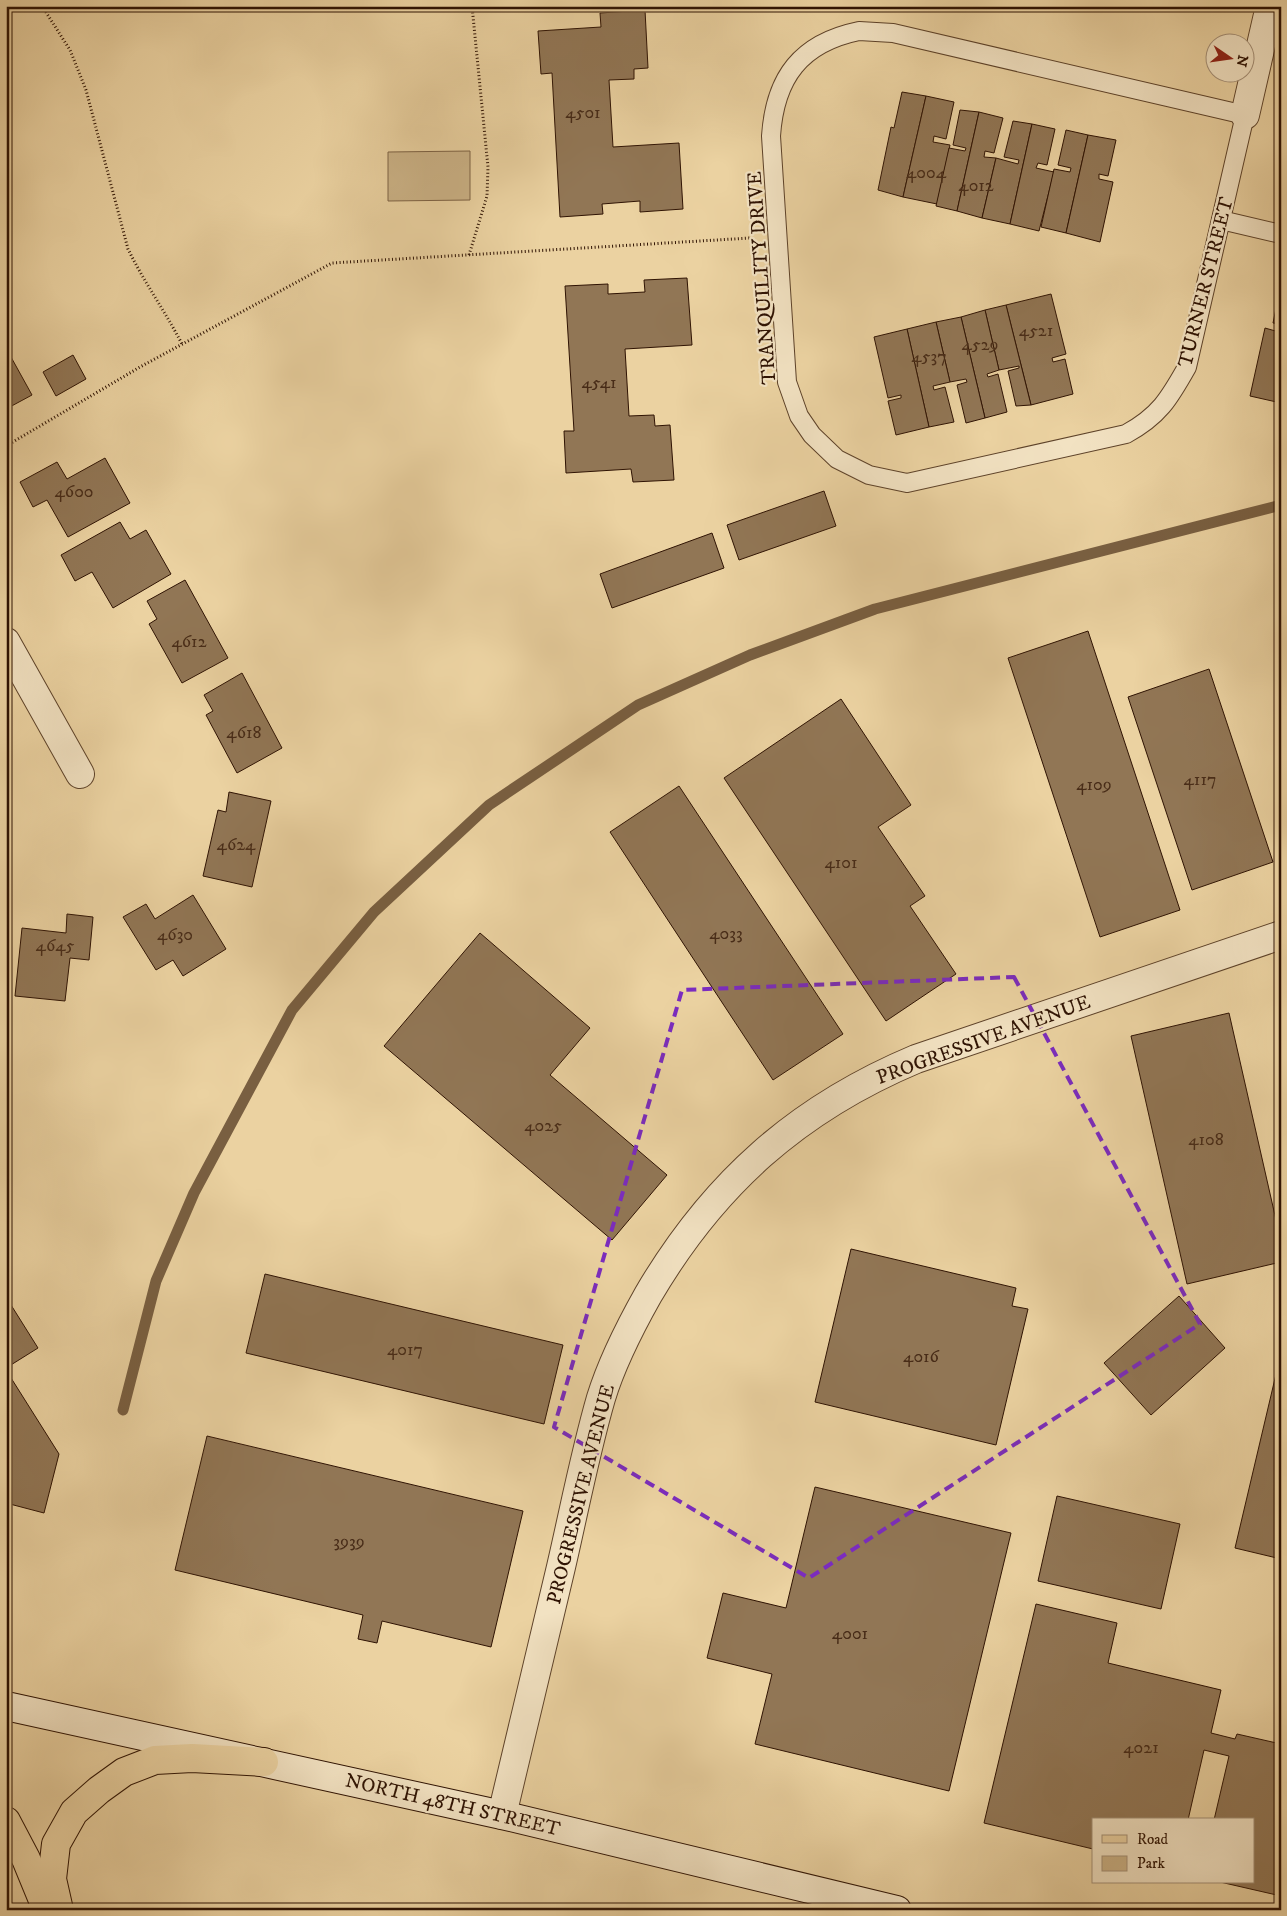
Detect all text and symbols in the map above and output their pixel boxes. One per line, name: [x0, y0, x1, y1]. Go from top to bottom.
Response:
north arrow: [1204, 32, 1254, 82]
text: N: [1232, 53, 1252, 69]
house number: 4501: [565, 102, 601, 124]
house number: 4004: [906, 162, 947, 184]
street label: TRANQUILITY DRIVE: [743, 170, 782, 385]
house number: 4012: [958, 175, 994, 197]
street label: TURNER STREET: [1173, 195, 1240, 370]
house number: 4521: [1019, 320, 1053, 342]
house number: 4529: [961, 334, 999, 356]
house number: 4537: [911, 346, 947, 368]
house number: 4541: [581, 372, 617, 394]
house number: 4600: [54, 481, 94, 503]
house number: 4612: [171, 631, 207, 653]
house number: 4618: [226, 722, 262, 744]
house number: 4117: [1183, 769, 1217, 791]
house number: 4109: [1076, 774, 1112, 796]
house number: 4624: [217, 834, 256, 856]
house number: 4101: [824, 852, 858, 874]
house number: 4033: [709, 923, 743, 945]
house number: 4630: [157, 924, 193, 946]
house number: 4645: [36, 935, 75, 957]
street label: PROGRESSIVE AVENUE: [873, 990, 1094, 1091]
house number: 4025: [524, 1115, 562, 1137]
house number: 4108: [1188, 1129, 1224, 1151]
house number: 4017: [387, 1339, 423, 1361]
house number: 4016: [903, 1346, 940, 1368]
street label: PROGRESSIVE AVENUE: [542, 1382, 621, 1607]
house number: 3939: [333, 1531, 365, 1553]
house number: 4001: [832, 1623, 868, 1645]
house number: 4021: [1123, 1737, 1159, 1759]
street label: NORTH 48TH STREET: [343, 1769, 563, 1842]
legend: [1092, 1818, 1254, 1884]
text: Road: [1137, 1830, 1169, 1849]
text: Park: [1137, 1854, 1166, 1873]

